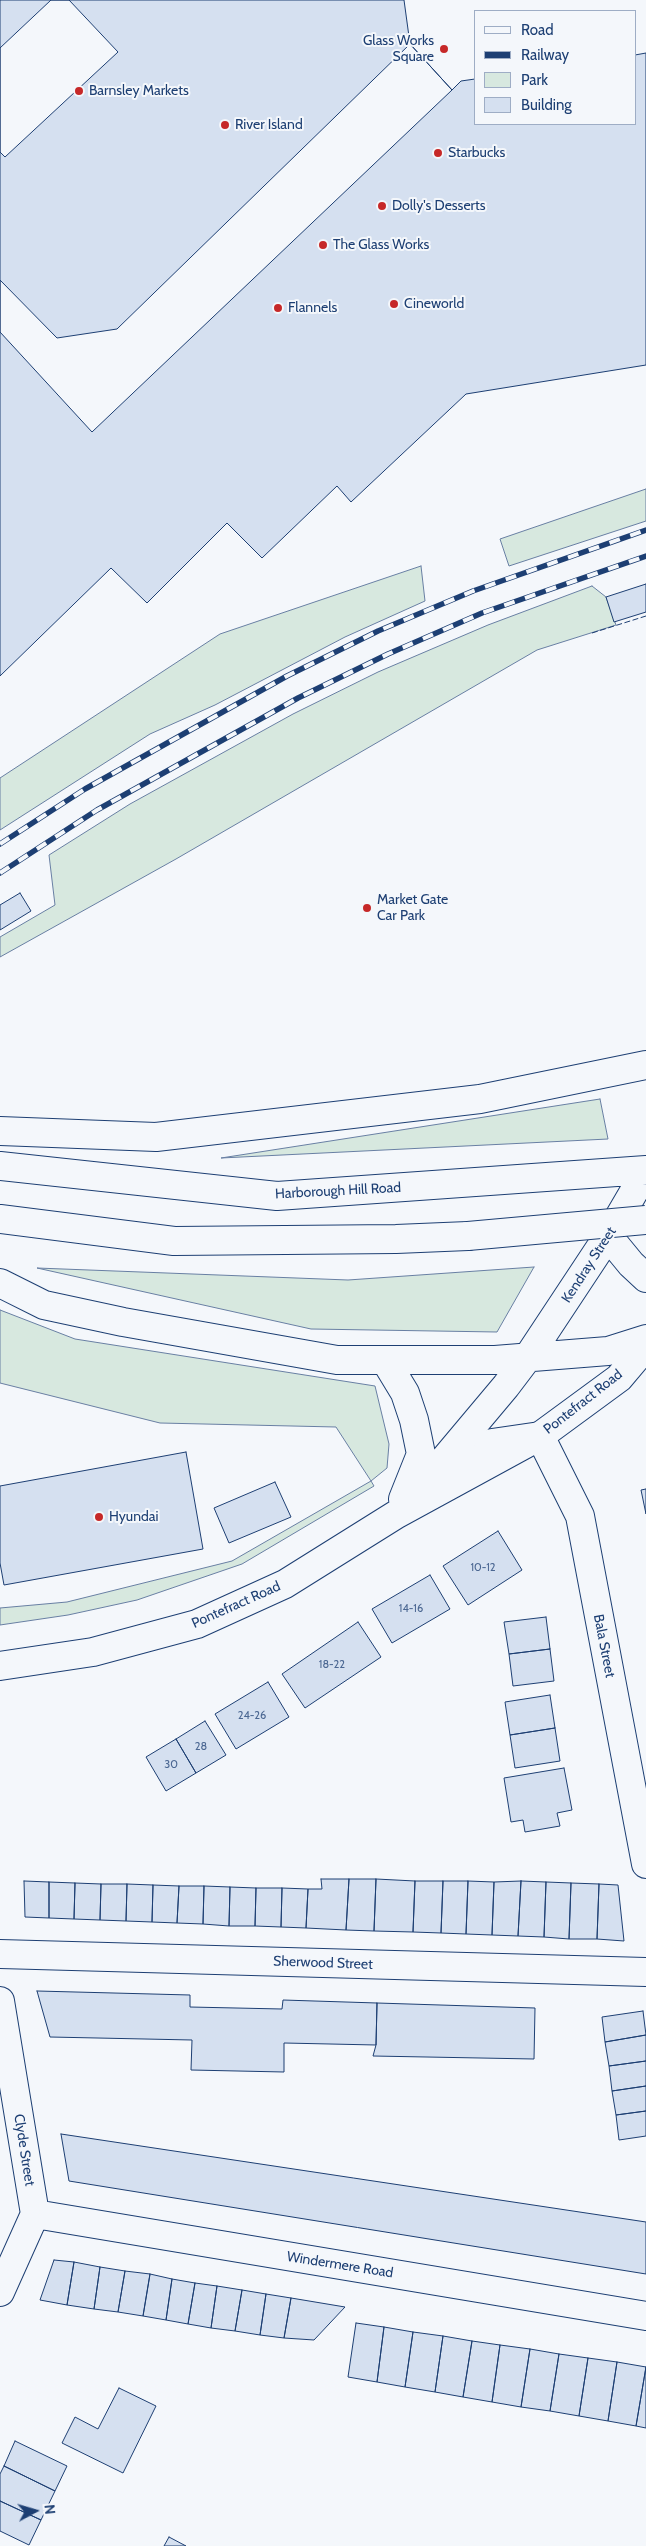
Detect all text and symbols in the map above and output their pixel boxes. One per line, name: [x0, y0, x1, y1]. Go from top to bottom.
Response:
legend: [473, 10, 636, 125]
text: Road: [521, 21, 554, 39]
place label: Glass Works Square: [363, 33, 434, 65]
marker: Glass Works Square: [438, 43, 450, 55]
text: Railway: [521, 46, 569, 64]
text: Park: [521, 71, 548, 89]
place label: Barnsley Markets: [89, 83, 189, 99]
marker: Barnsley Markets: [73, 85, 85, 97]
text: Building: [521, 96, 572, 114]
place label: River Island: [235, 117, 303, 133]
marker: River Island: [219, 119, 231, 131]
place label: Starbucks: [448, 145, 505, 161]
marker: Starbucks: [432, 147, 444, 159]
place label: Dolly's Desserts: [392, 198, 486, 214]
marker: Dolly's Desserts: [376, 200, 388, 212]
place label: The Glass Works: [333, 237, 429, 253]
marker: The Glass Works: [317, 239, 329, 251]
place label: Cineworld: [404, 296, 464, 312]
marker: Cineworld: [388, 298, 400, 310]
place label: Flannels: [288, 300, 337, 316]
marker: Flannels: [272, 302, 284, 314]
place label: Market Gate Car Park: [377, 892, 448, 924]
marker: Market Gate Car Park: [361, 902, 373, 914]
street label: Harborough Hill Road: [275, 1179, 401, 1203]
street label: Kendray Street: [558, 1224, 620, 1306]
street label: Pontefract Road: [540, 1366, 626, 1438]
place label: Hyundai: [109, 1509, 158, 1525]
marker: Hyundai: [93, 1511, 105, 1523]
house number: 10-12: [470, 1561, 496, 1575]
street label: Pontefract Road: [189, 1578, 283, 1632]
house number: 14-16: [399, 1602, 423, 1616]
street label: Bala Street: [590, 1613, 618, 1679]
house number: 18-22: [319, 1658, 345, 1672]
house number: 24-26: [238, 1709, 266, 1723]
house number: 28: [195, 1740, 207, 1754]
house number: 30: [164, 1758, 178, 1772]
street label: Sherwood Street: [273, 1953, 373, 1973]
street label: Clyde Street: [10, 2113, 38, 2187]
street label: Windermere Road: [285, 2248, 395, 2282]
north arrow: [10, 2486, 60, 2536]
text: N: [40, 2504, 59, 2515]

